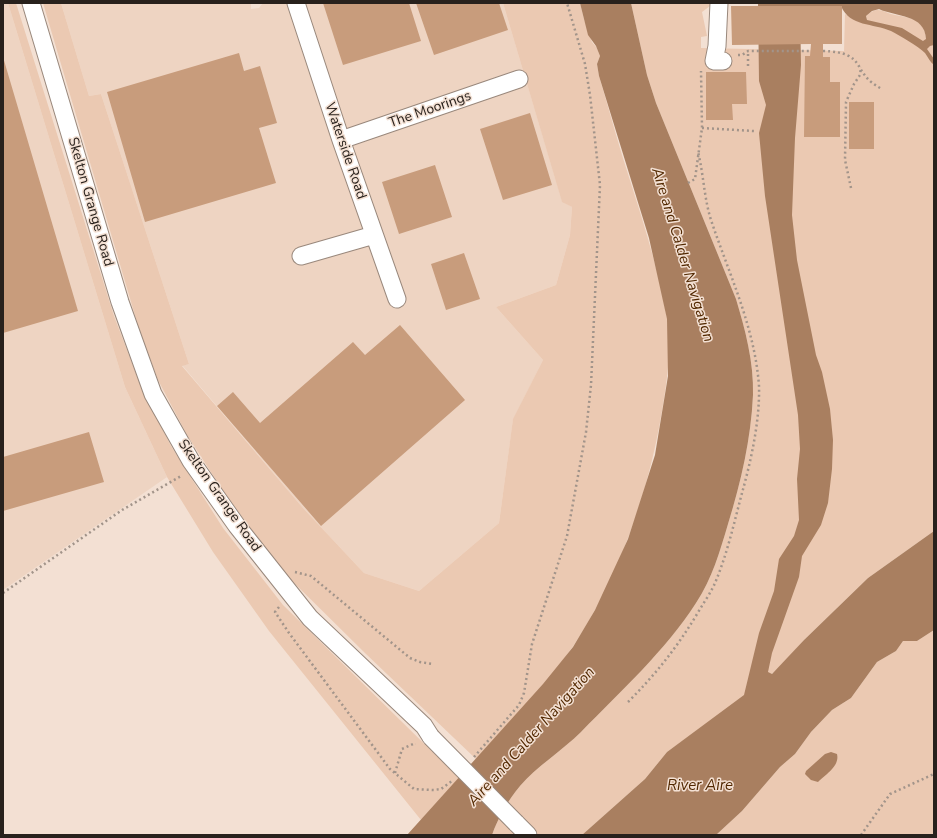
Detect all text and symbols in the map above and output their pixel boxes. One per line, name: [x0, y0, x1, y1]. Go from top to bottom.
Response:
street label: The Moorings: [387, 88, 473, 132]
street label: Waterside Road: [321, 101, 369, 201]
street label: Skelton Grange Road: [64, 136, 116, 268]
water label: Aire and Calder Navigation: [647, 166, 717, 344]
street label: Skelton Grange Road: [174, 437, 264, 555]
water label: Aire and Calder Navigation: [465, 664, 599, 810]
water label: River Aire: [667, 777, 733, 795]

